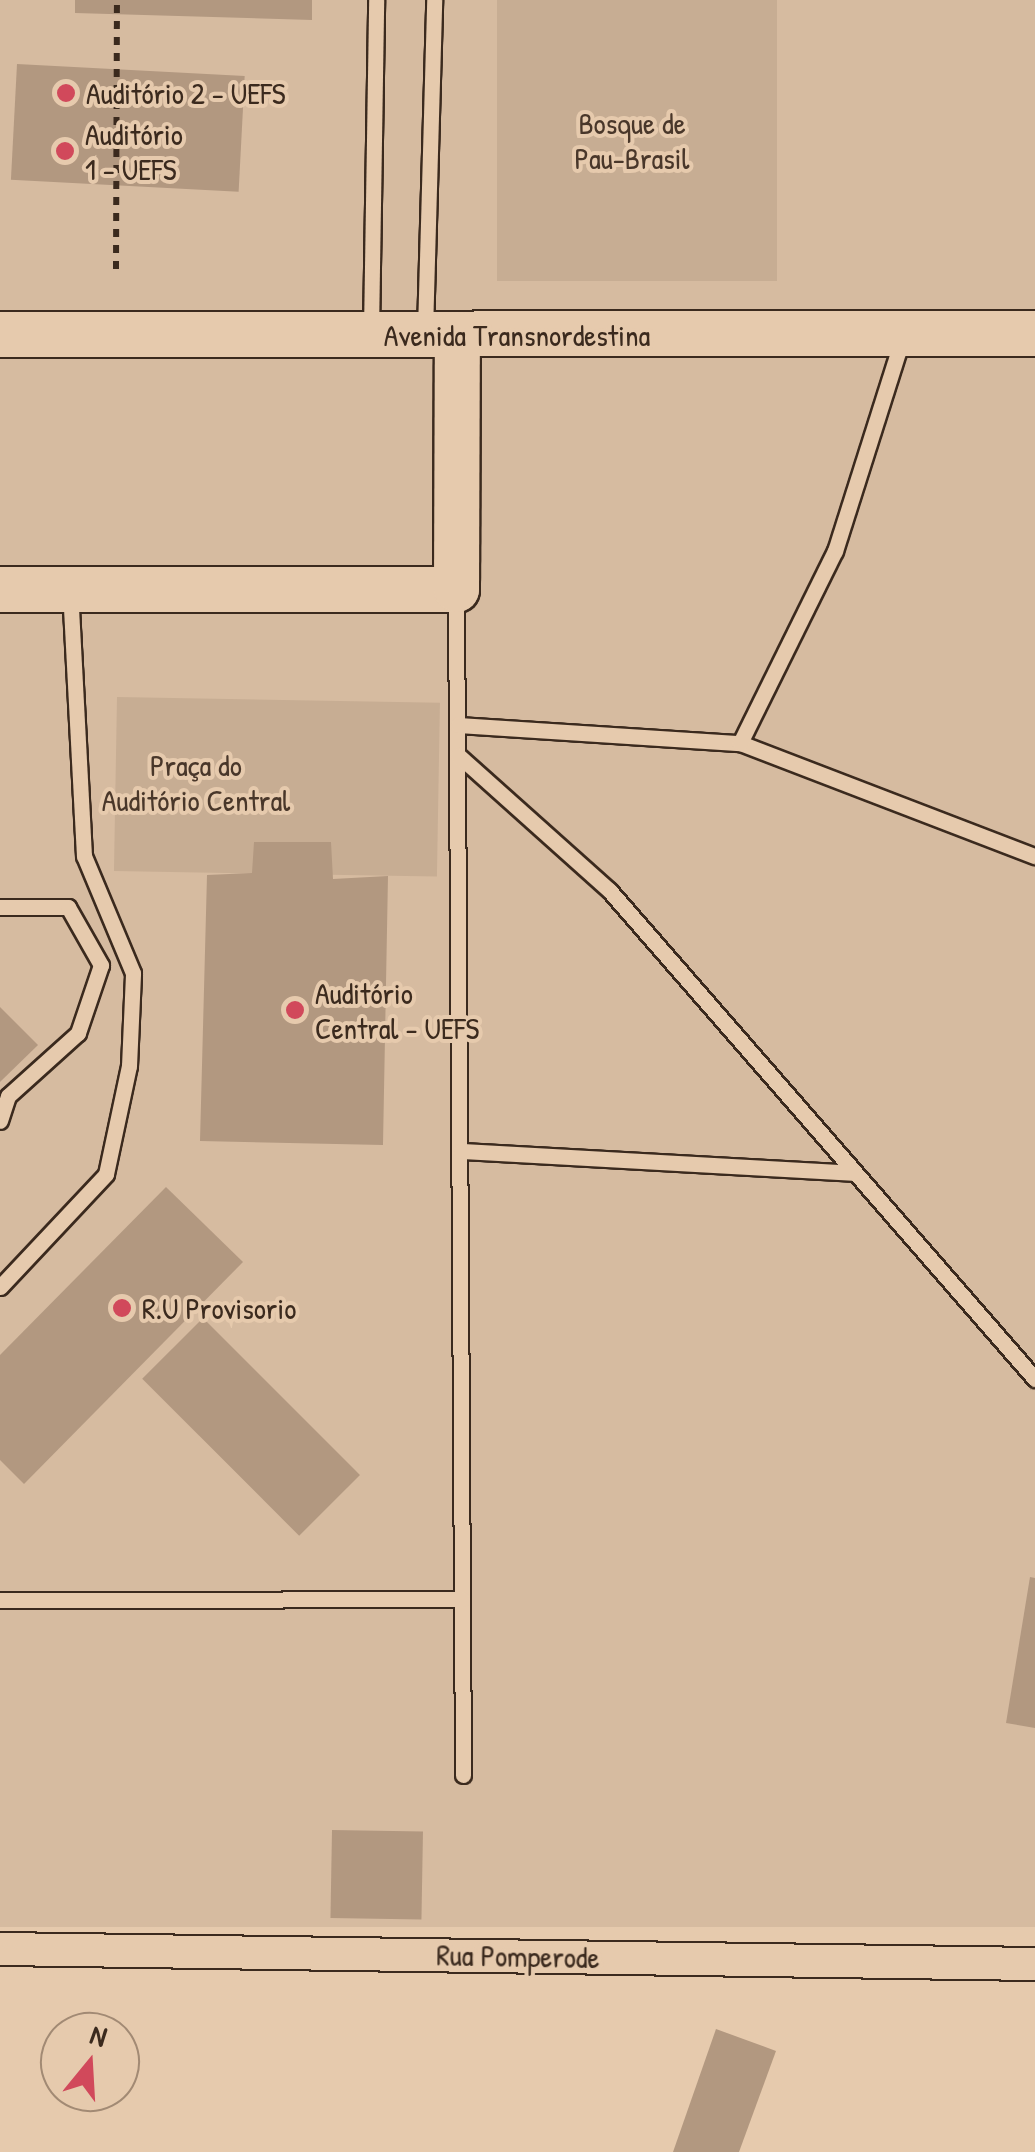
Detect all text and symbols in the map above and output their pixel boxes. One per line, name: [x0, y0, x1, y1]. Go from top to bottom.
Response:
place label: Auditório 2 - UEFS: [86, 75, 285, 111]
marker: Auditório 2 - UEFS: [55, 82, 77, 104]
park label: Bosque de Pau-Brasil: [574, 105, 690, 176]
place label: Auditório 1 - UEFS: [85, 116, 183, 186]
marker: Auditório 1 - UEFS: [54, 140, 76, 162]
street label: Avenida Transnordestina: [384, 317, 650, 353]
park label: Praça do Auditório Central: [102, 747, 290, 818]
place label: Auditório Central - UEFS: [315, 975, 479, 1046]
marker: Auditório Central - UEFS: [284, 999, 306, 1021]
place label: R.U Provisorio: [142, 1290, 296, 1326]
marker: R.U Provisorio: [111, 1297, 133, 1319]
street label: Rua Pomperode: [436, 1937, 600, 1975]
north arrow: [40, 2012, 140, 2112]
text: N: [86, 2015, 112, 2056]

